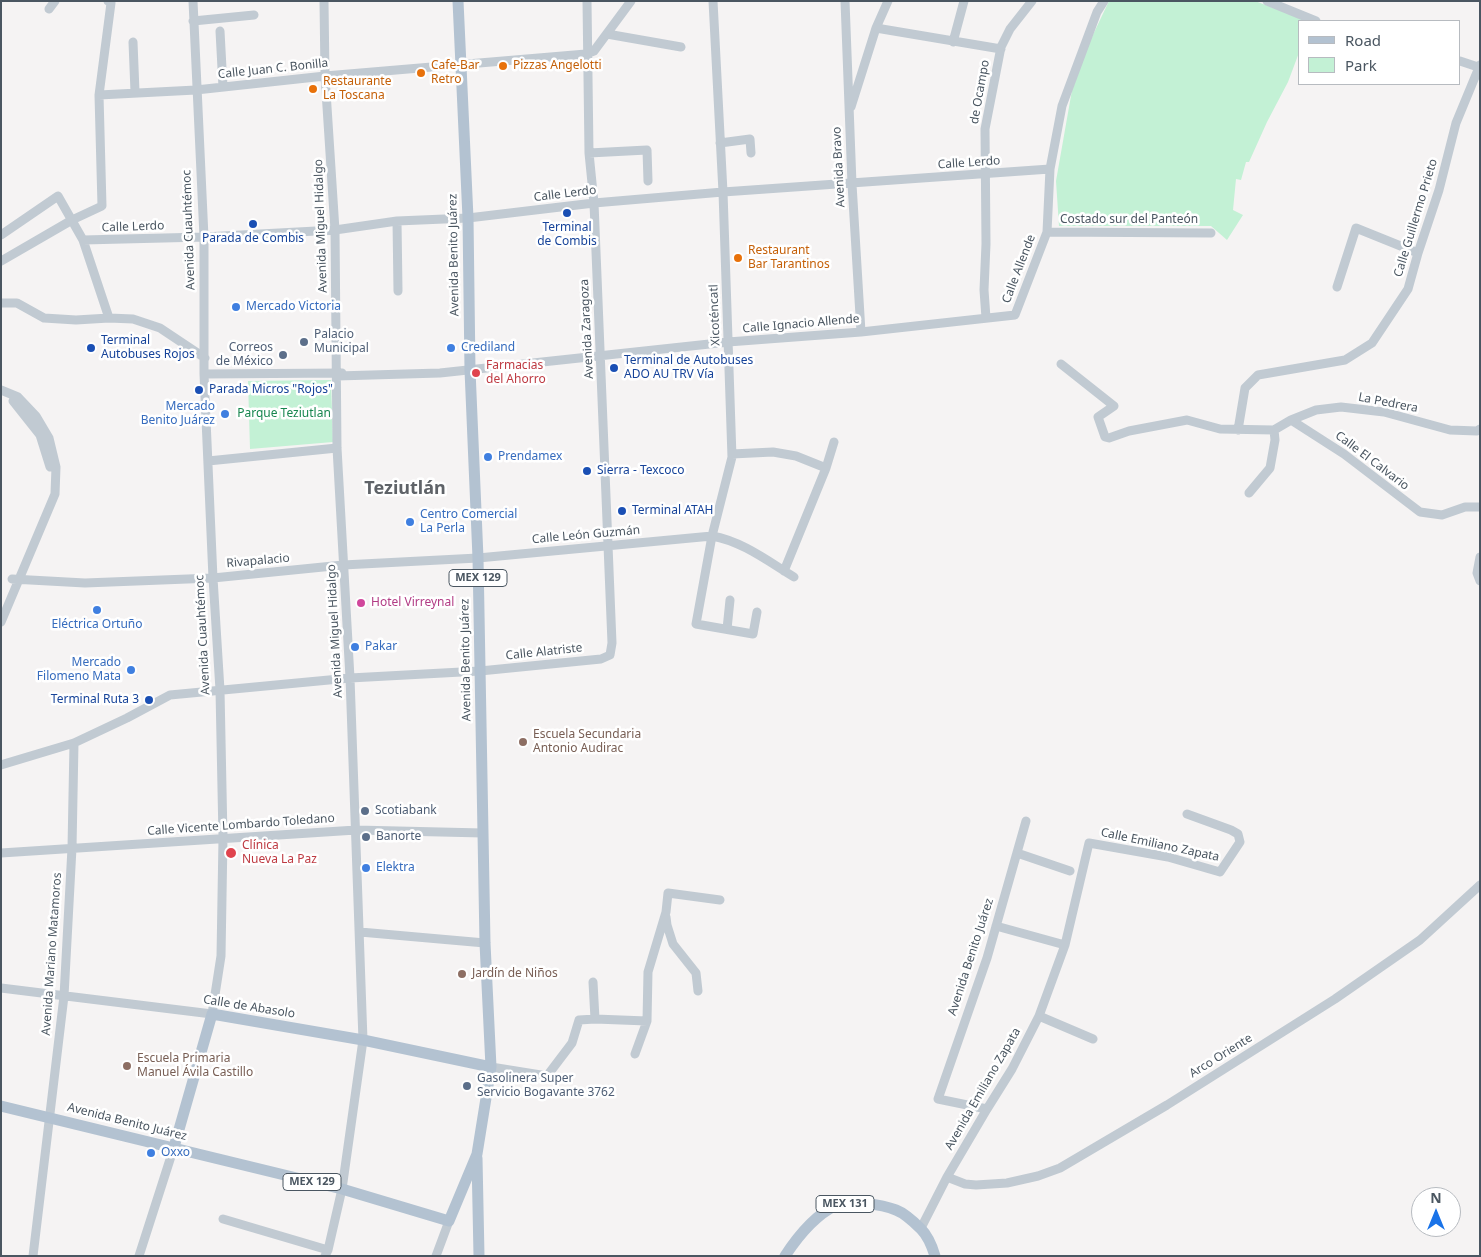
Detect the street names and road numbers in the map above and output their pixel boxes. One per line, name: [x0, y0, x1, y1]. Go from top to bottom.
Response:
street label: Calle Juan C. Bonilla: [217, 56, 329, 82]
street label: de Ocampo: [967, 59, 993, 125]
street label: Avenida Bravo: [830, 126, 848, 208]
street label: Calle Lerdo: [937, 154, 1001, 172]
street label: Calle Guillermo Prieto: [1391, 157, 1441, 279]
street label: Avenida Miguel Hidalgo: [311, 159, 331, 293]
street label: Avenida Cuauhtémoc: [180, 170, 198, 290]
street label: Calle Lerdo: [533, 183, 597, 205]
street label: Avenida Benito Juárez: [446, 194, 462, 316]
street label: Costado sur del Panteón: [1060, 213, 1198, 227]
street label: Calle Lerdo: [101, 219, 165, 235]
street label: Calle Allende: [999, 233, 1039, 305]
street label: Avenida Zaragoza: [577, 279, 597, 379]
street label: Xicoténcatl: [707, 284, 723, 346]
street label: Calle Ignacio Allende: [742, 312, 860, 336]
street label: La Pedrera: [1357, 390, 1419, 416]
street label: Calle El Calvario: [1332, 429, 1412, 493]
street label: Calle León Guzmán: [531, 523, 641, 547]
street label: Rivapalacio: [226, 551, 290, 571]
street label: Avenida Miguel Hidalgo: [324, 564, 346, 698]
road number: MEX 129: [449, 570, 507, 586]
street label: Avenida Cuauhtémoc: [193, 575, 213, 695]
street label: Avenida Benito Juárez: [458, 599, 474, 721]
street label: Calle Alatriste: [505, 641, 583, 663]
street label: Calle Vicente Lombardo Toledano: [147, 811, 335, 839]
street label: Calle Emiliano Zapata: [1099, 825, 1221, 865]
street label: Avenida Mariano Matamoros: [39, 872, 65, 1036]
street label: Avenida Benito Juárez: [945, 897, 997, 1017]
street label: Calle de Abasolo: [202, 993, 296, 1021]
street label: Avenida Emiliano Zapata: [942, 1025, 1024, 1153]
street label: Arco Oriente: [1187, 1031, 1255, 1081]
street label: Avenida Benito Juárez: [66, 1100, 188, 1144]
road number: MEX 129: [283, 1174, 341, 1190]
road number: MEX 131: [816, 1196, 874, 1212]

